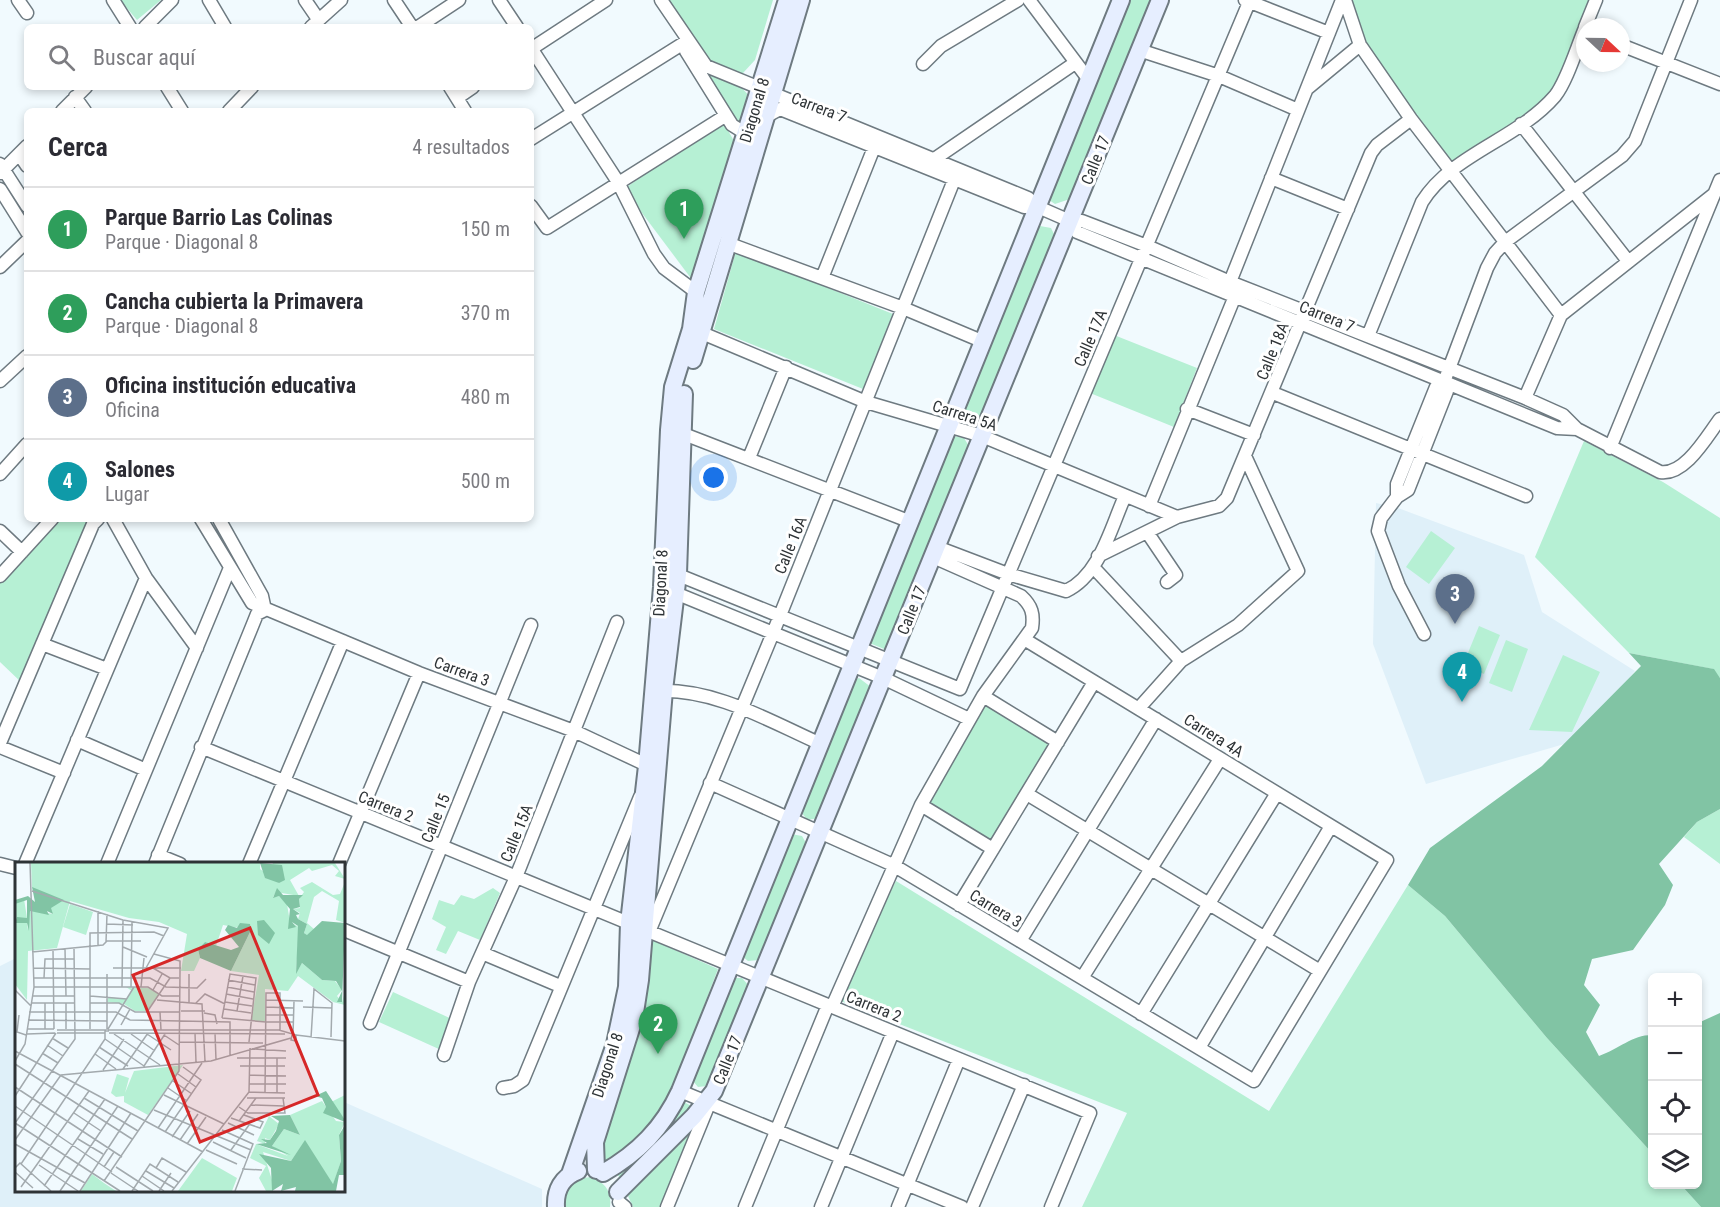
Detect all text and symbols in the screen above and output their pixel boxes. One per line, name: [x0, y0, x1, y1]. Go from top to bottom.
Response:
north arrow: [1576, 18, 1630, 72]
search box: [24, 24, 534, 90]
icon: search: [45, 41, 78, 74]
text: Buscar aquí: [93, 45, 196, 70]
street label: Diagonal 8: [736, 75, 773, 145]
street label: Carrera 7: [789, 88, 849, 127]
text: Cerca: [48, 132, 108, 162]
street label: Calle 17: [1077, 133, 1114, 187]
text: 4 resultados: [412, 135, 510, 159]
pin: 1: [664, 190, 704, 239]
text: Parque Barrio Las Colinas: [105, 205, 333, 230]
text: 1: [62, 217, 73, 241]
text: 150 m: [461, 217, 510, 241]
text: Parque · Diagonal 8: [105, 230, 258, 254]
text: Cancha cubierta la Primavera: [105, 289, 363, 314]
street label: Carrera 7: [1297, 297, 1357, 336]
text: 2: [62, 301, 73, 325]
text: 370 m: [461, 301, 510, 325]
street label: Calle 17A: [1070, 307, 1111, 370]
text: Parque · Diagonal 8: [105, 314, 258, 338]
street label: Calle 18A: [1252, 320, 1293, 383]
text: Oficina institución educativa: [105, 373, 356, 398]
text: 3: [62, 385, 73, 409]
text: 480 m: [461, 385, 510, 409]
street label: Carrera 5A: [930, 396, 1000, 435]
text: Oficina: [105, 398, 160, 422]
text: Salones: [105, 457, 175, 482]
your location: [699, 463, 728, 492]
text: 4: [62, 469, 73, 493]
text: 500 m: [461, 469, 510, 493]
text: Lugar: [105, 482, 149, 506]
street label: Calle 16A: [770, 514, 811, 577]
street label: Diagonal 8: [649, 549, 672, 617]
pin: 3: [1436, 574, 1474, 624]
street label: Calle 17: [893, 583, 930, 637]
pin: 4: [1442, 652, 1482, 702]
street label: Carrera 3: [431, 653, 492, 690]
street label: Carrera 4A: [1180, 710, 1247, 761]
street label: Carrera 2: [356, 787, 416, 826]
street label: Calle 15: [417, 791, 454, 845]
street label: Calle 15A: [496, 802, 537, 865]
inset map: [15, 862, 345, 1192]
street label: Carrera 3: [966, 885, 1025, 931]
map controls: [1648, 973, 1702, 1189]
button: +: [1648, 973, 1702, 1027]
street label: Carrera 2: [844, 987, 904, 1026]
pin: 2: [638, 1004, 678, 1054]
button: −: [1648, 1027, 1702, 1081]
street label: Diagonal 8: [588, 1030, 627, 1100]
street label: Calle 17: [709, 1033, 746, 1087]
button: locate: [1648, 1081, 1702, 1135]
button: layers: [1648, 1135, 1702, 1189]

